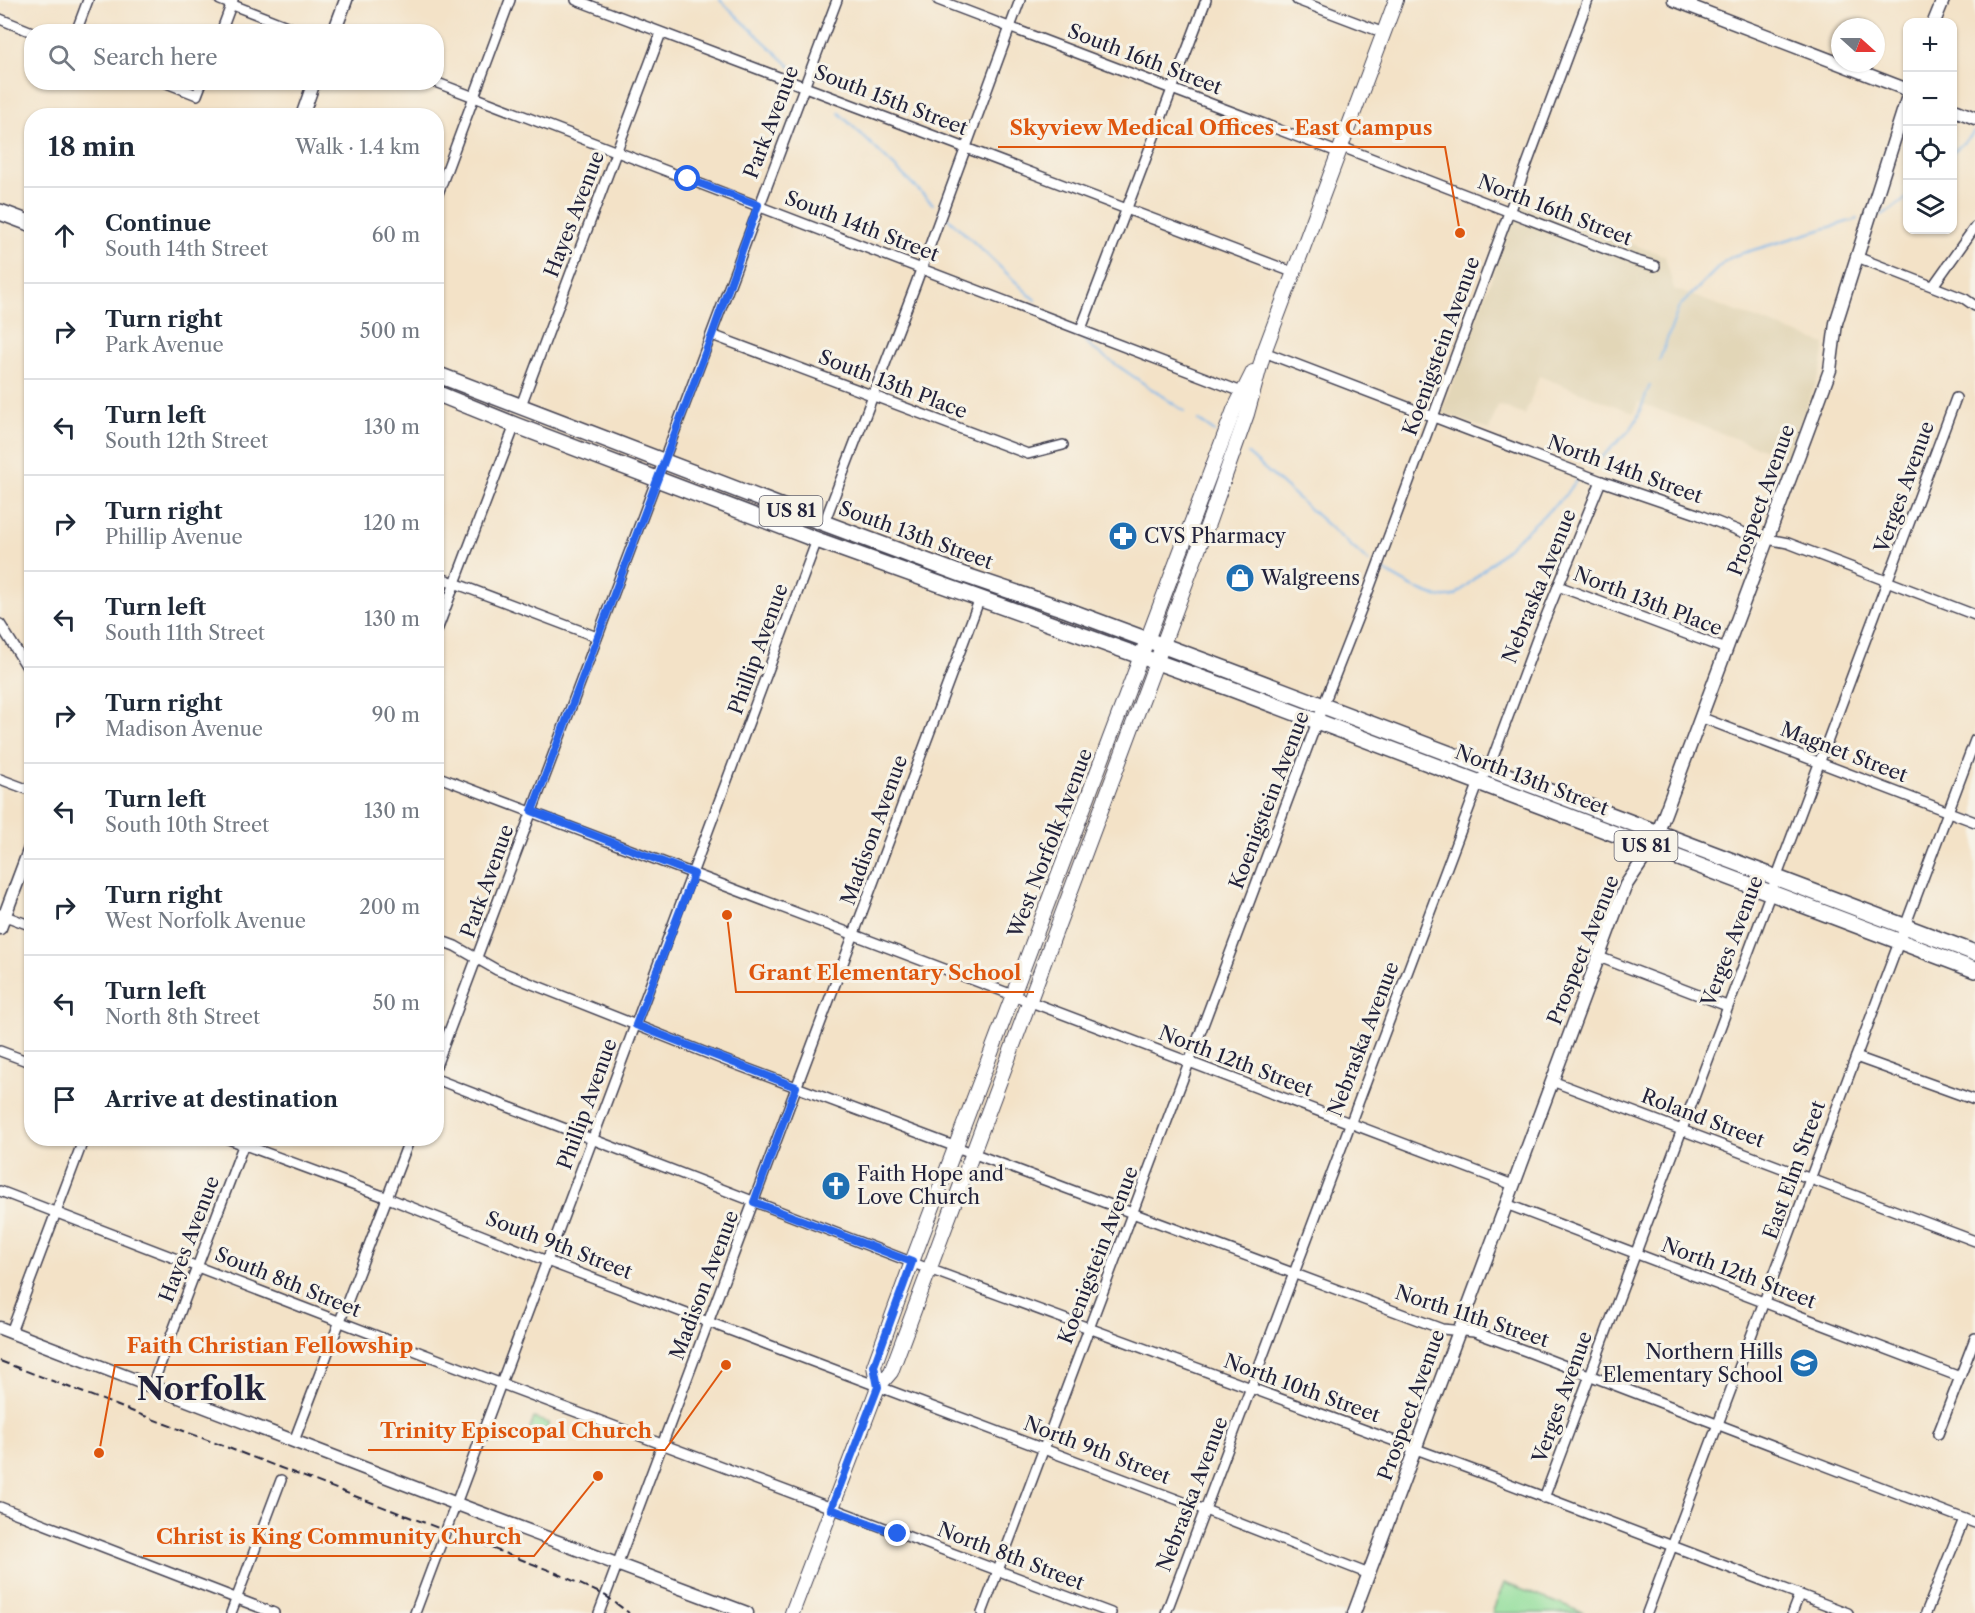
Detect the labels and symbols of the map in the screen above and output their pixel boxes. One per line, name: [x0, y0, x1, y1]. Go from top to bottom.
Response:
north arrow: [1831, 18, 1885, 72]
street label: South 16th Street: [1065, 19, 1225, 99]
street label: South 15th Street: [811, 60, 971, 140]
street label: Park Avenue: [739, 62, 803, 182]
callout: Skyview Medical Offices - East Campus: [998, 108, 1445, 147]
text: Skyview Medical Offices - East Campus: [1009, 115, 1433, 140]
street label: Hayes Avenue: [539, 148, 609, 280]
route start: [674, 165, 700, 191]
street label: North 16th Street: [1474, 170, 1636, 250]
street label: South 14th Street: [782, 186, 942, 266]
street label: Koenigstein Avenue: [1397, 253, 1485, 439]
street label: South 13th Place: [815, 345, 971, 423]
street label: Verges Avenue: [1869, 418, 1939, 557]
street label: Prospect Avenue: [1723, 421, 1799, 579]
street label: North 14th Street: [1544, 430, 1706, 508]
road number: US 81: [760, 496, 822, 526]
street label: South 13th Street: [836, 496, 996, 574]
street label: Nebraska Avenue: [1497, 505, 1581, 667]
pharmacy icon: CVS Pharmacy: [1107, 520, 1139, 552]
place label: CVS Pharmacy: [1144, 524, 1287, 548]
shop icon: Walgreens: [1224, 562, 1256, 594]
street label: North 13th Place: [1570, 562, 1726, 640]
place label: Walgreens: [1260, 566, 1360, 590]
street label: Phillip Avenue: [723, 580, 793, 718]
street label: Koenigstein Avenue: [1224, 708, 1314, 892]
street label: Magnet Street: [1777, 717, 1911, 787]
street label: North 13th Street: [1452, 740, 1612, 820]
street label: West Norfolk Avenue: [1002, 745, 1097, 942]
street label: Madison Avenue: [836, 752, 912, 908]
street label: Park Avenue: [455, 821, 519, 941]
road number: US 81: [1614, 831, 1678, 861]
street label: Prospect Avenue: [1542, 872, 1624, 1028]
street label: Verges Avenue: [1696, 872, 1768, 1011]
callout: Grant Elementary School: [736, 953, 1034, 992]
street label: Nebraska Avenue: [1322, 958, 1404, 1120]
text: Grant Elementary School: [749, 960, 1021, 985]
street label: North 12th Street: [1156, 1021, 1316, 1101]
street label: Phillip Avenue: [552, 1035, 622, 1173]
street label: Roland Street: [1638, 1084, 1768, 1152]
street label: East Elm Street: [1758, 1097, 1830, 1243]
place label: Faith Hope and Love Church: [857, 1162, 1004, 1209]
street label: Koenigstein Avenue: [1053, 1163, 1143, 1347]
church icon: Faith Hope and Love Church: [820, 1170, 852, 1202]
street label: Hayes Avenue: [154, 1173, 224, 1305]
street label: South 9th Street: [482, 1206, 636, 1284]
street label: Madison Avenue: [664, 1207, 744, 1363]
street label: North 12th Street: [1659, 1233, 1819, 1313]
street label: South 8th Street: [212, 1242, 364, 1322]
street label: North 11th Street: [1392, 1280, 1552, 1352]
callout: Faith Christian Fellowship: [115, 1326, 426, 1365]
street label: Prospect Avenue: [1373, 1326, 1449, 1484]
street label: Verges Avenue: [1527, 1328, 1597, 1467]
text: Faith Christian Fellowship: [127, 1333, 413, 1358]
place label: Northern Hills Elementary School: [1602, 1340, 1783, 1387]
school or university icon: Northern Hills Elementary School: [1788, 1347, 1820, 1379]
street label: North 10th Street: [1221, 1349, 1383, 1427]
district label: Norfolk: [137, 1369, 266, 1408]
callout: Trinity Episcopal Church: [368, 1411, 665, 1450]
street label: North 9th Street: [1020, 1411, 1174, 1489]
street label: Nebraska Avenue: [1151, 1413, 1233, 1575]
text: Trinity Episcopal Church: [380, 1418, 653, 1443]
callout: Christ is King Community Church: [143, 1517, 534, 1556]
street label: North 8th Street: [934, 1517, 1088, 1595]
route end: [884, 1520, 910, 1546]
text: Christ is King Community Church: [156, 1524, 523, 1549]

